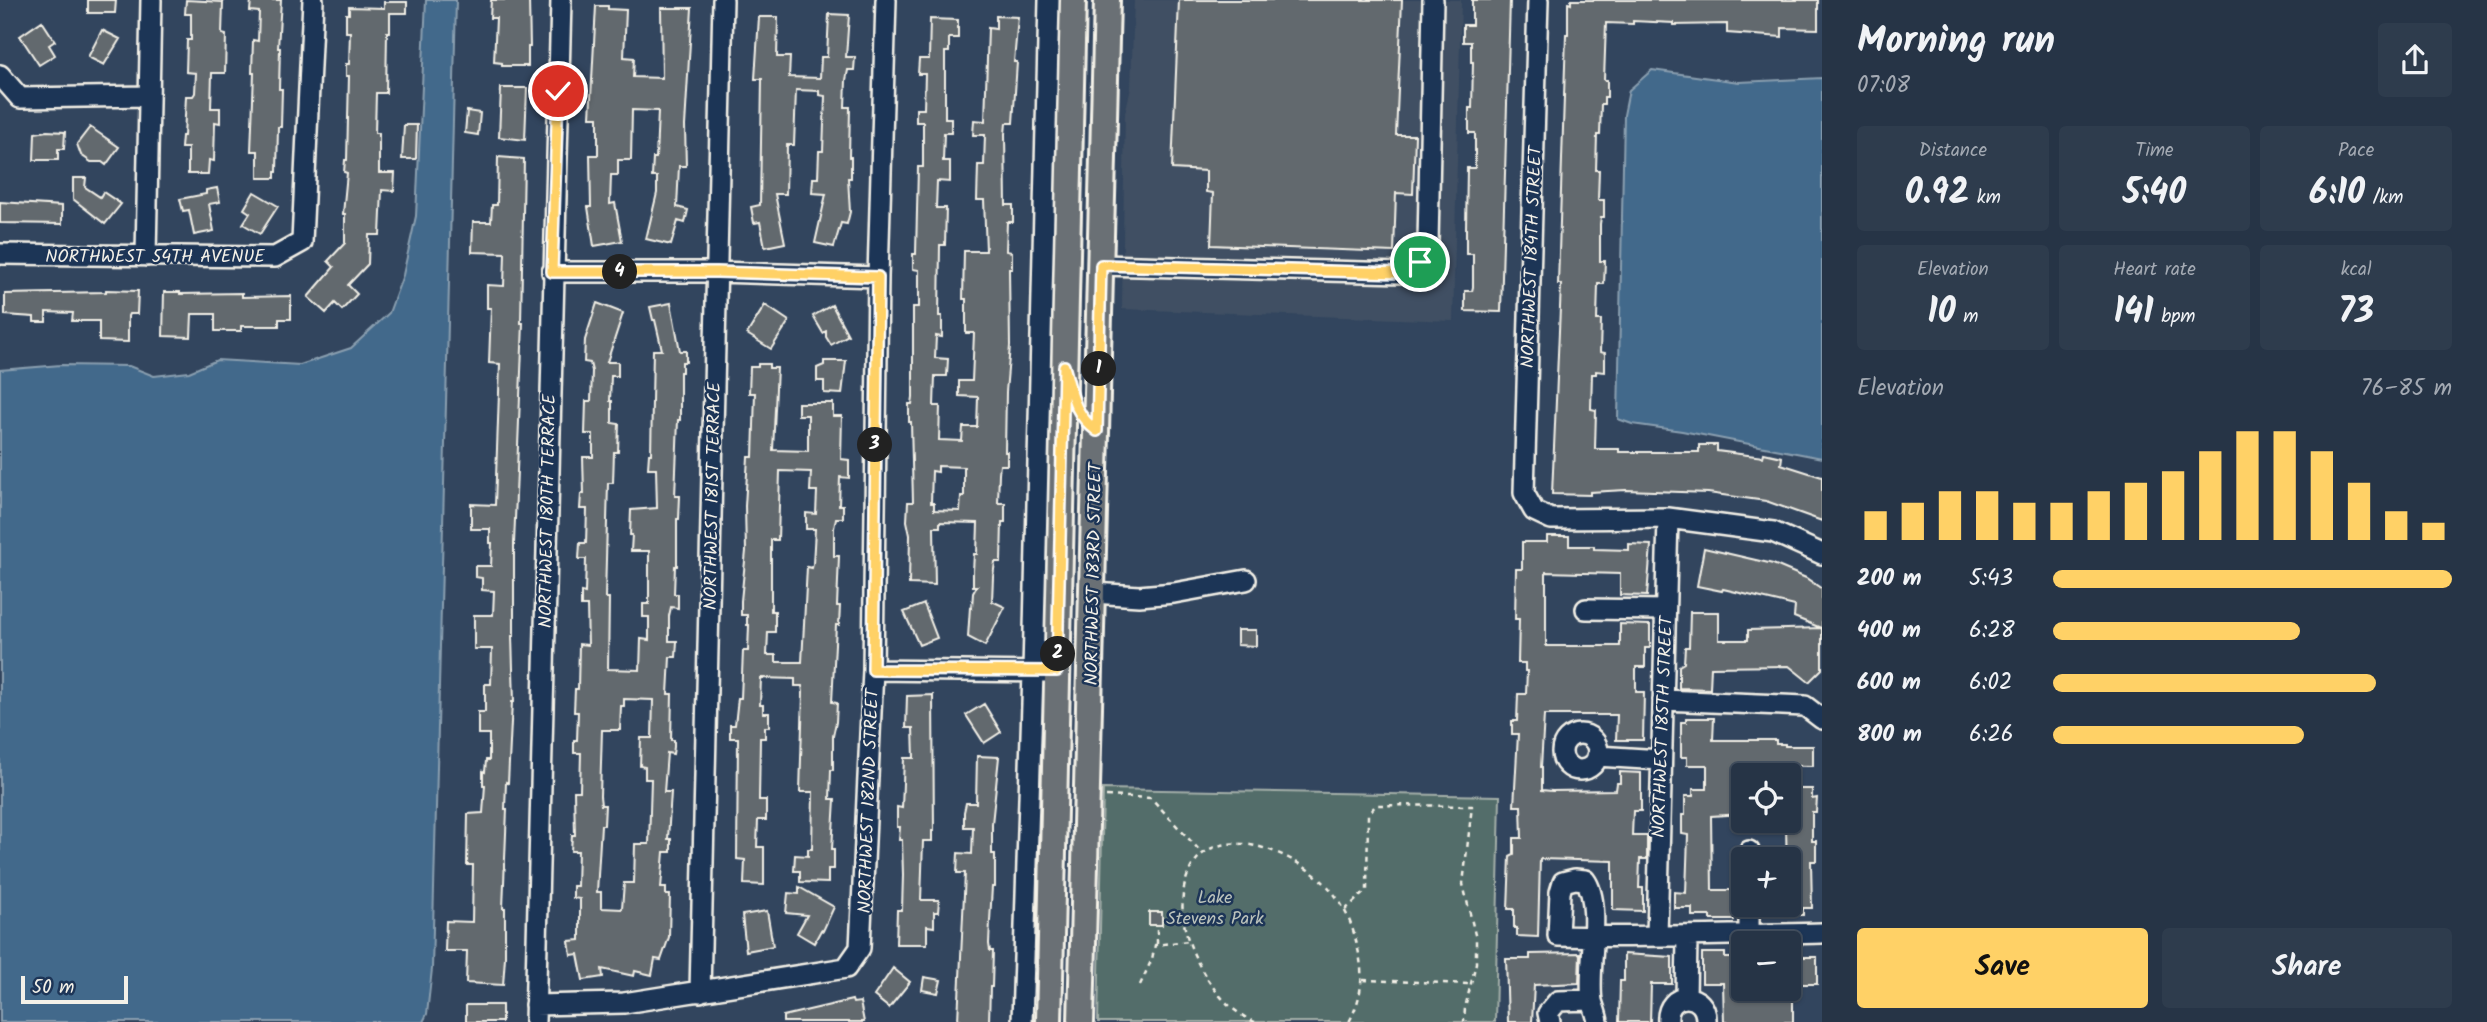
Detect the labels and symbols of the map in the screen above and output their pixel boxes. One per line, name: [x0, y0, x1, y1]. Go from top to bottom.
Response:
pin: [528, 61, 588, 121]
street label: NORTHWEST 184TH STREET: [1514, 144, 1551, 369]
pin: [1390, 232, 1450, 292]
street label: NORTHWEST 54TH AVENUE: [45, 243, 265, 272]
pin: 4: [602, 254, 638, 290]
pin: 1: [1082, 352, 1116, 386]
street label: NORTHWEST 181ST TERRACE: [697, 381, 730, 610]
street label: NORTHWEST 180TH TERRACE: [532, 393, 565, 628]
pin: 3: [858, 428, 892, 462]
street label: NORTHWEST 183RD STREET: [1078, 461, 1111, 686]
street label: NORTHWEST 185TH STREET: [1645, 614, 1682, 838]
pin: 2: [1040, 636, 1076, 672]
street label: NORTHWEST 182ND STREET: [851, 687, 888, 914]
park label: Lake Stevens Park: [1166, 884, 1264, 934]
scale bar: [21, 973, 128, 1005]

